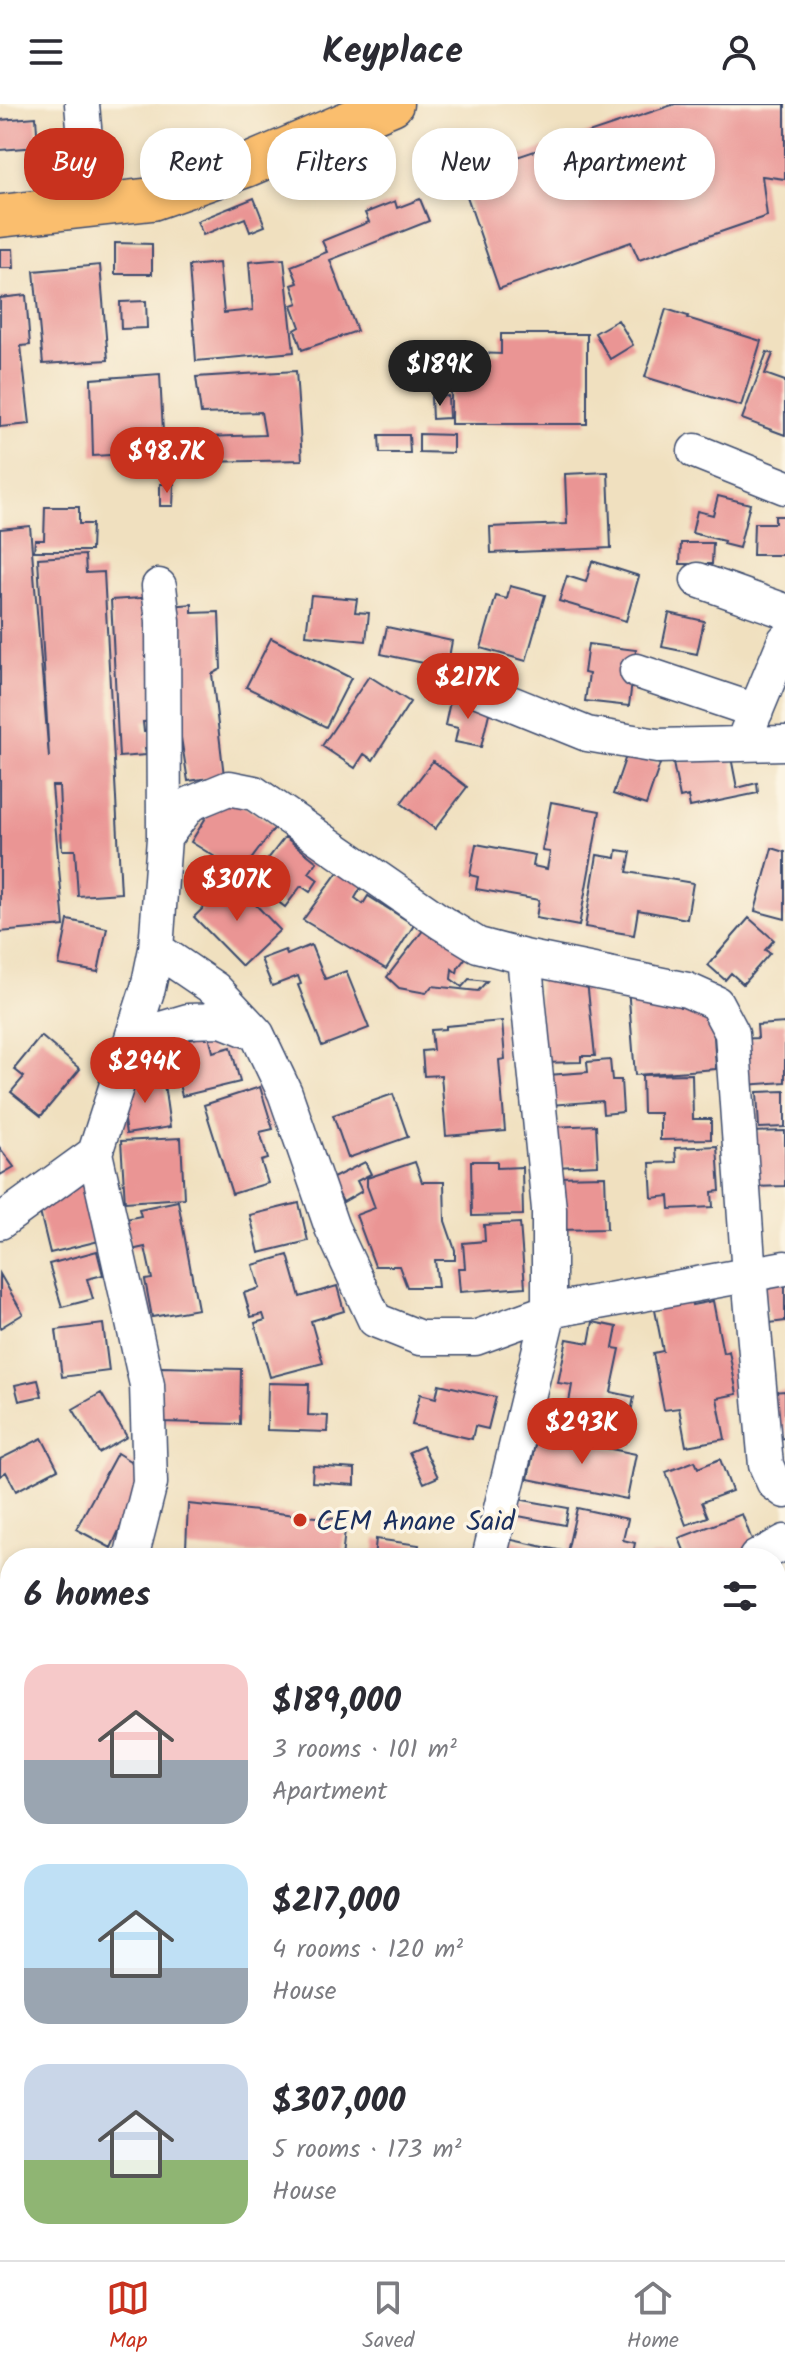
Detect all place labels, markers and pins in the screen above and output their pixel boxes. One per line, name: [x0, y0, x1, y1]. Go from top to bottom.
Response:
pin: $189K: [384, 340, 496, 408]
pin: $98.7K: [102, 427, 232, 495]
pin: $217K: [412, 653, 524, 721]
pin: $307K: [181, 855, 293, 923]
pin: $294K: [89, 1037, 201, 1105]
pin: $293K: [526, 1398, 638, 1466]
place label: CEM Anane Said: [316, 1500, 516, 1545]
marker: CEM Anane Said: [291, 1511, 309, 1529]

